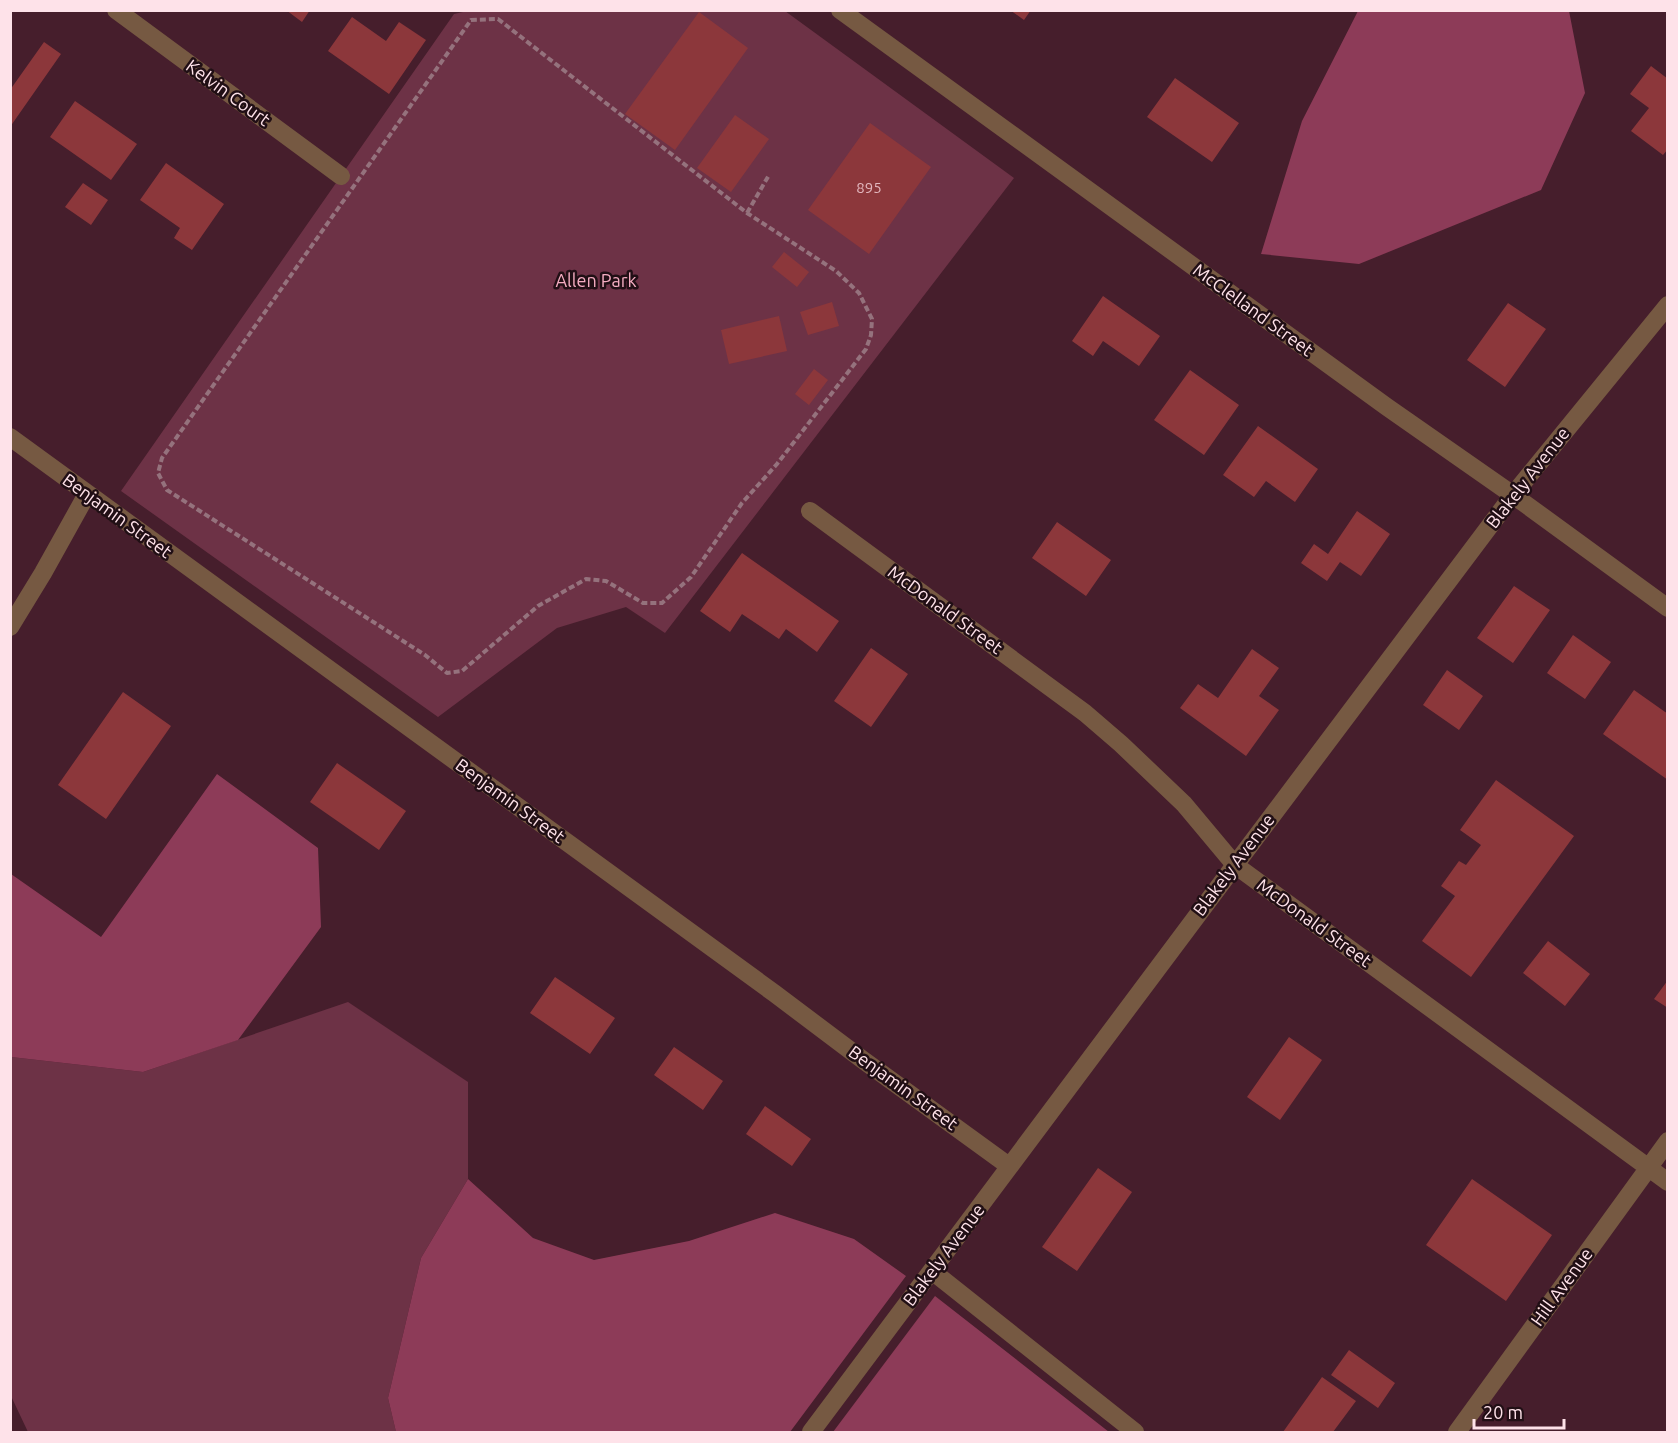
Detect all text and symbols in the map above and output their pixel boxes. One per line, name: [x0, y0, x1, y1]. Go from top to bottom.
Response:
street label: Kelvin Court: [183, 55, 274, 129]
house number: 895: [856, 179, 882, 196]
street label: McClelland Street: [1190, 259, 1318, 359]
park label: Allen Park: [555, 270, 637, 290]
street label: Blakely Avenue: [1482, 423, 1573, 532]
street label: Benjamin Street: [59, 469, 176, 561]
street label: McDonald Street: [885, 561, 1007, 657]
street label: Benjamin Street: [452, 754, 569, 846]
street label: Blakely Avenue: [1188, 810, 1278, 919]
street label: McDonald Street: [1254, 874, 1376, 970]
street label: Benjamin Street: [845, 1041, 962, 1133]
street label: Blakely Avenue: [898, 1200, 988, 1309]
street label: Hill Avenue: [1526, 1244, 1596, 1329]
scale bar: [1474, 1392, 1564, 1430]
text: 20 m: [1483, 1402, 1523, 1422]

